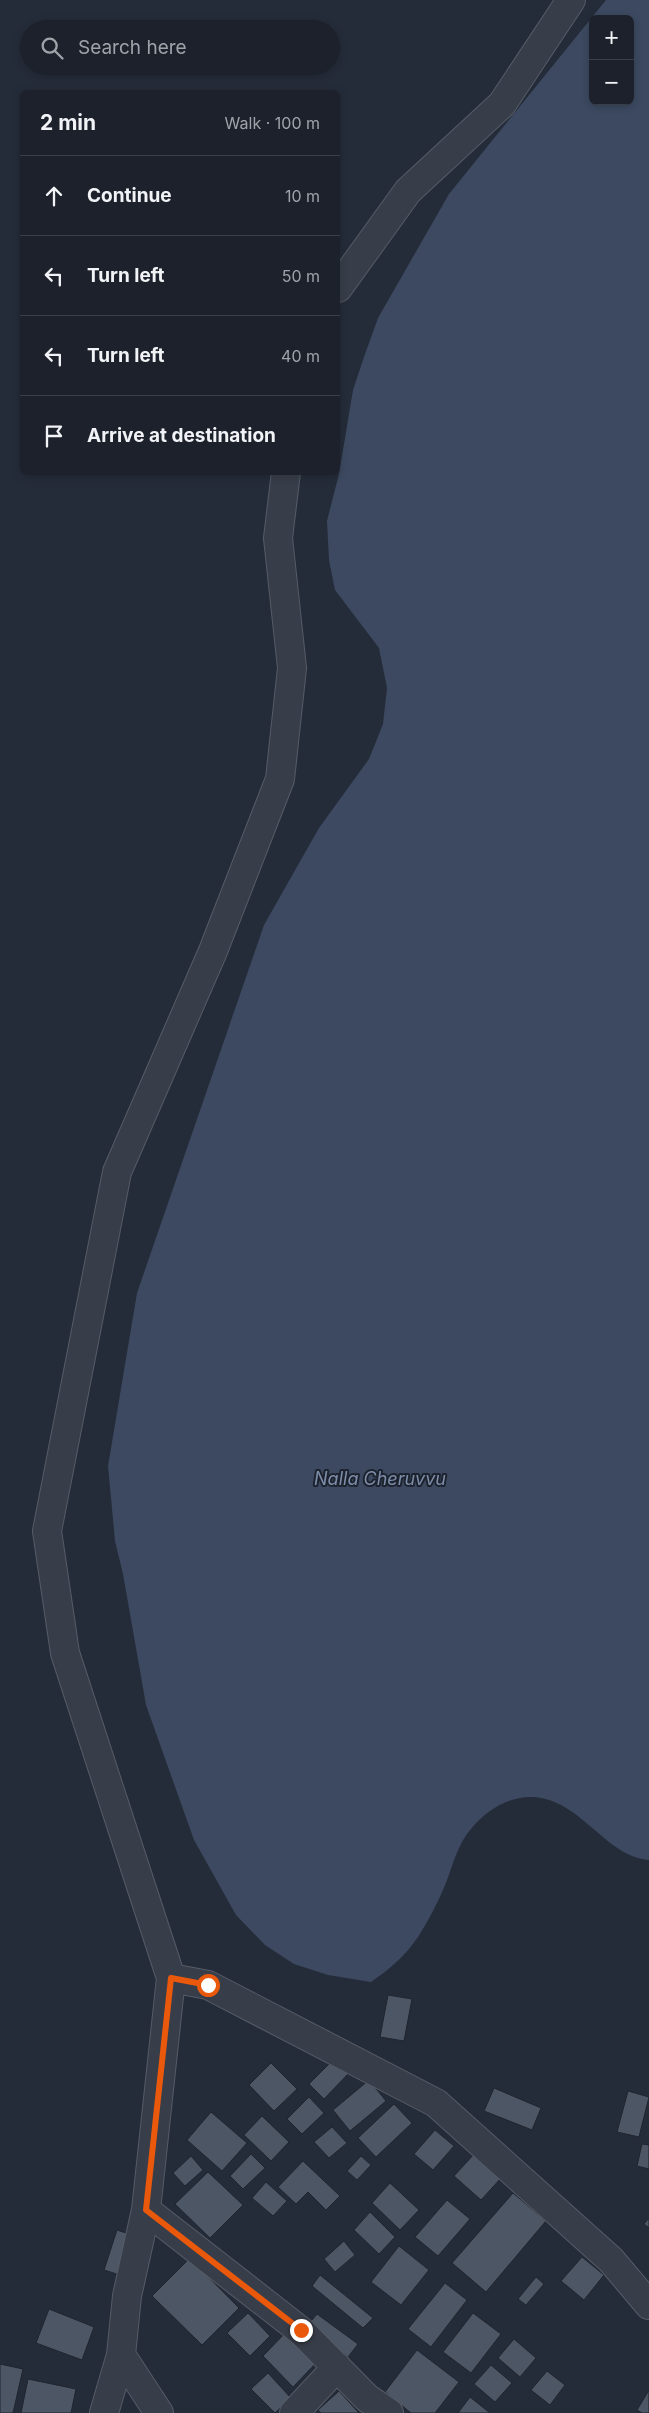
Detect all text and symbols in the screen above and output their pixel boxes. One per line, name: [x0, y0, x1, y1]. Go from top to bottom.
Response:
map controls: [589, 15, 634, 105]
button: +: [589, 15, 634, 60]
search box: [20, 20, 340, 75]
icon: search: [38, 34, 66, 62]
text: Search here: [78, 36, 187, 59]
button: −: [589, 60, 634, 105]
text: 2 min: [40, 110, 96, 135]
text: Walk · 100 m: [225, 113, 320, 133]
icon: ahead: [40, 182, 68, 210]
text: Continue: [87, 184, 172, 207]
text: 10 m: [285, 186, 320, 206]
icon: left: [40, 262, 68, 290]
text: Turn left: [87, 264, 165, 287]
text: 50 m: [282, 266, 320, 286]
icon: left: [40, 342, 68, 370]
text: Turn left: [87, 344, 165, 367]
text: 40 m: [281, 346, 320, 366]
icon: arrive: [40, 422, 68, 450]
text: Arrive at destination: [87, 424, 276, 447]
water label: Nalla Cheruvvu: [314, 1468, 446, 1489]
route start: [197, 1974, 220, 1997]
route end: [290, 2319, 313, 2342]

